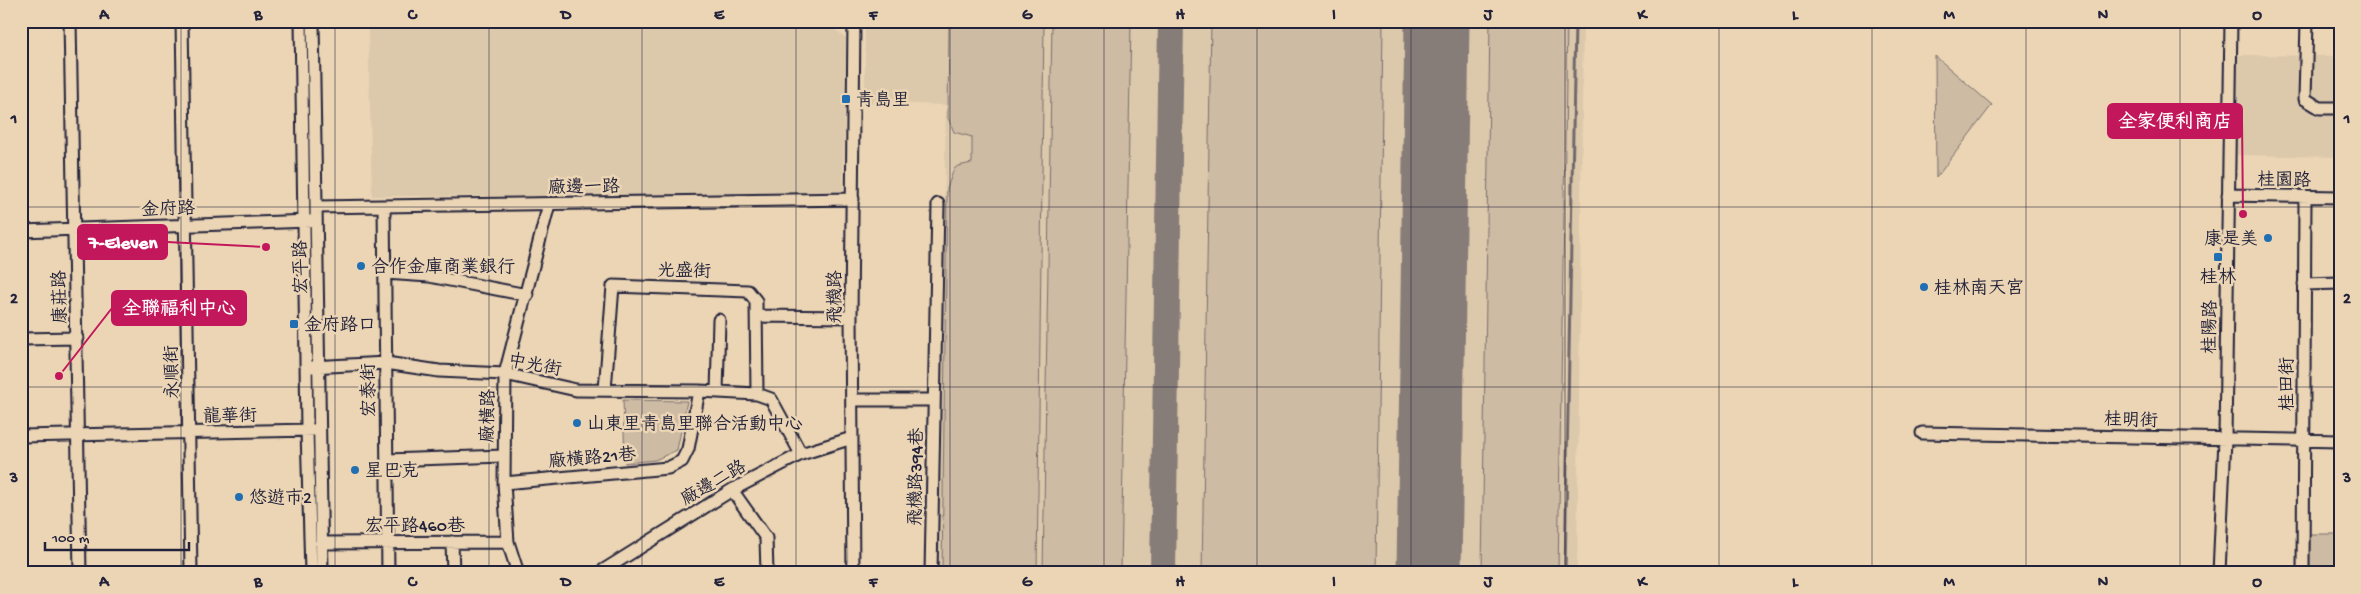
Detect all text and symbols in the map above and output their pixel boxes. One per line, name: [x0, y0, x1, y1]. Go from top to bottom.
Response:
text: A: [98, 7, 110, 26]
text: B: [253, 7, 263, 26]
text: C: [407, 7, 418, 26]
text: D: [559, 7, 572, 26]
text: E: [714, 7, 725, 26]
text: F: [868, 7, 879, 26]
text: G: [1022, 7, 1033, 26]
text: H: [1175, 7, 1185, 26]
text: I: [1332, 7, 1336, 26]
text: J: [1483, 7, 1494, 26]
text: K: [1637, 7, 1649, 26]
text: L: [1792, 7, 1799, 26]
text: M: [1943, 7, 1955, 26]
text: N: [2098, 7, 2109, 26]
text: O: [2252, 7, 2262, 26]
place label: 青島里: [856, 90, 910, 112]
marker: 青島里: [840, 93, 852, 105]
callout: 全家便利商店: [2108, 104, 2242, 138]
text: 1: [10, 111, 17, 130]
text: 全家便利商店: [2118, 111, 2232, 135]
text: 1: [2343, 111, 2350, 130]
street label: 桂園路: [2257, 170, 2311, 192]
street label: 廠邊一路: [548, 176, 620, 200]
street label: 金府路: [141, 198, 195, 222]
callout: 7-Eleven: [78, 225, 167, 259]
place label: 康是美: [2204, 228, 2258, 251]
marker: 康是美: [2262, 232, 2274, 244]
text: 7-Eleven: [88, 233, 158, 256]
street label: 宏平路: [291, 240, 313, 294]
marker: 桂林: [2212, 251, 2224, 263]
place label: 合作金庫商業銀行: [371, 256, 515, 279]
marker: 合作金庫商業銀行: [355, 260, 367, 272]
street label: 光盛街: [657, 261, 711, 283]
place label: 桂林: [2200, 267, 2236, 289]
street label: 康莊路: [49, 270, 72, 324]
street label: 飛機路: [825, 270, 847, 324]
place label: 桂林南天宮: [1934, 278, 2024, 300]
marker: 桂林南天宮: [1918, 281, 1930, 293]
text: 2: [10, 291, 18, 310]
callout: 全聯福利中心: [112, 291, 246, 325]
text: 2: [2343, 291, 2351, 310]
text: 全聯福利中心: [122, 298, 236, 322]
street label: 桂陽路: [2200, 300, 2222, 354]
place label: 金府路口: [304, 315, 376, 337]
marker: 金府路口: [288, 318, 300, 330]
street label: 永順街: [162, 345, 184, 399]
street label: 中光街: [506, 350, 563, 382]
street label: 桂田街: [2277, 357, 2299, 411]
street label: 宏泰街: [359, 363, 381, 417]
street label: 廠橫路: [478, 389, 500, 443]
street label: 龍華街: [203, 406, 257, 428]
street label: 桂明街: [2104, 409, 2158, 433]
place label: 山東里青島里聯合活動中心: [587, 414, 803, 436]
marker: 山東里青島里聯合活動中心: [571, 417, 583, 429]
street label: 飛機路394巷: [905, 427, 929, 527]
street label: 廠橫路21巷: [547, 444, 637, 474]
street label: 廠邊二路: [677, 456, 751, 511]
place label: 星巴克: [365, 461, 419, 483]
marker: 星巴克: [349, 464, 361, 476]
text: 3: [9, 470, 18, 489]
text: 3: [2342, 470, 2351, 489]
place label: 悠遊市2: [249, 488, 312, 510]
marker: 悠遊市2: [233, 491, 245, 503]
street label: 宏平路460巷: [365, 516, 465, 538]
scale bar: [45, 519, 189, 551]
text: 100 m: [51, 530, 90, 548]
text: A: [98, 574, 110, 593]
text: B: [253, 574, 263, 593]
text: C: [407, 574, 418, 593]
text: D: [559, 574, 572, 593]
text: E: [714, 574, 725, 593]
text: F: [868, 574, 879, 593]
text: G: [1022, 574, 1033, 593]
text: H: [1175, 574, 1185, 593]
text: I: [1332, 574, 1336, 593]
text: J: [1483, 574, 1494, 593]
text: K: [1637, 574, 1649, 593]
text: L: [1792, 574, 1799, 593]
text: M: [1943, 574, 1955, 593]
text: N: [2098, 574, 2109, 593]
text: O: [2252, 574, 2262, 593]

